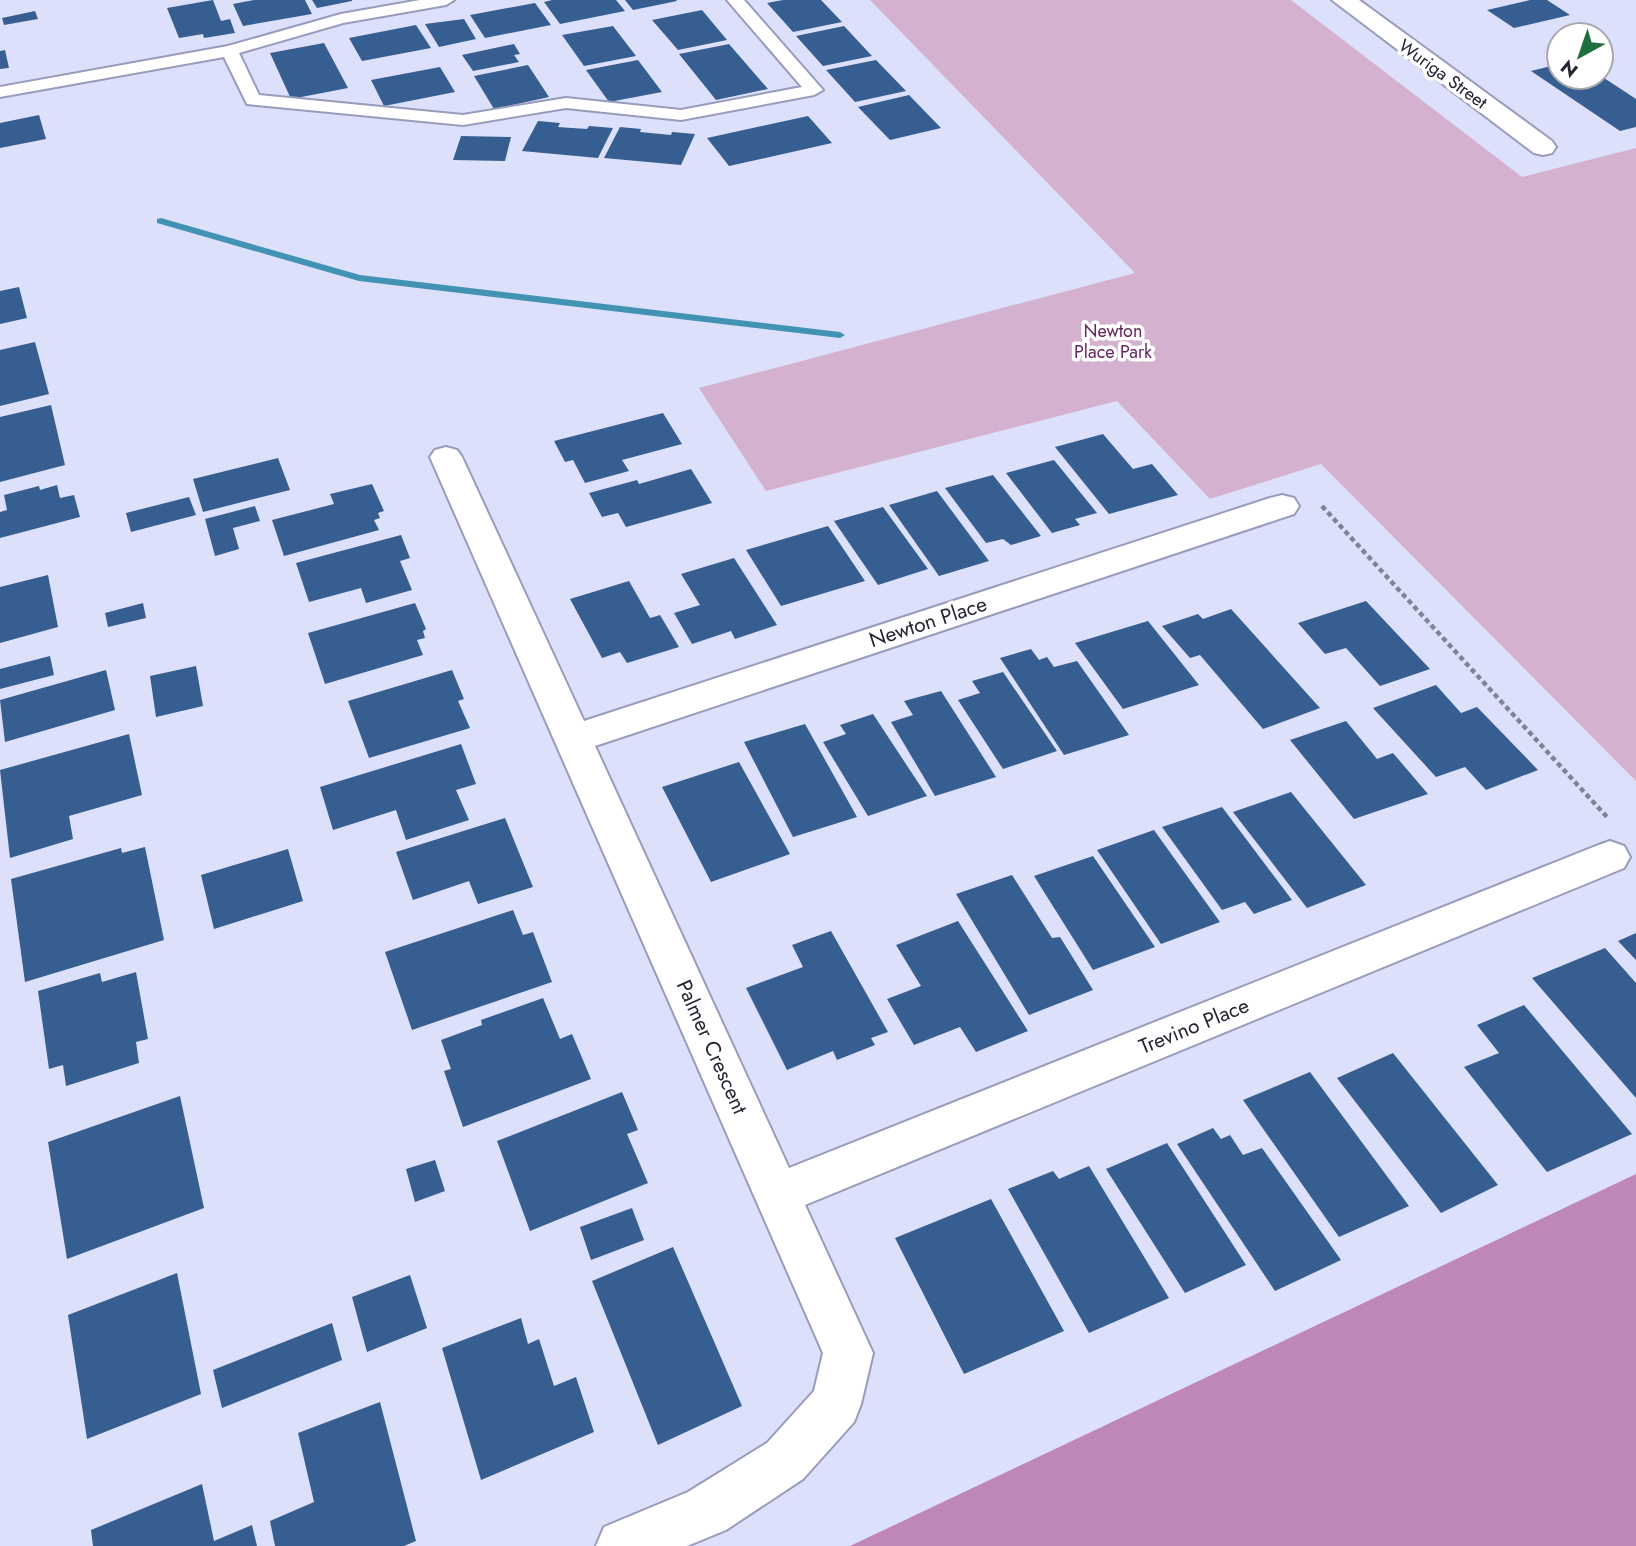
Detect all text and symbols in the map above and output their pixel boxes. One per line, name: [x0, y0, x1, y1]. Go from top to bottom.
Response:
north arrow: [1545, 21, 1615, 91]
street label: Wuriga Street: [1393, 33, 1493, 116]
text: N: [1555, 53, 1584, 84]
park label: Newton Place Park: [1074, 318, 1152, 365]
street label: Newton Place: [865, 589, 991, 655]
street label: Palmer Crescent: [669, 975, 755, 1119]
street label: Trevino Place: [1134, 990, 1254, 1062]

